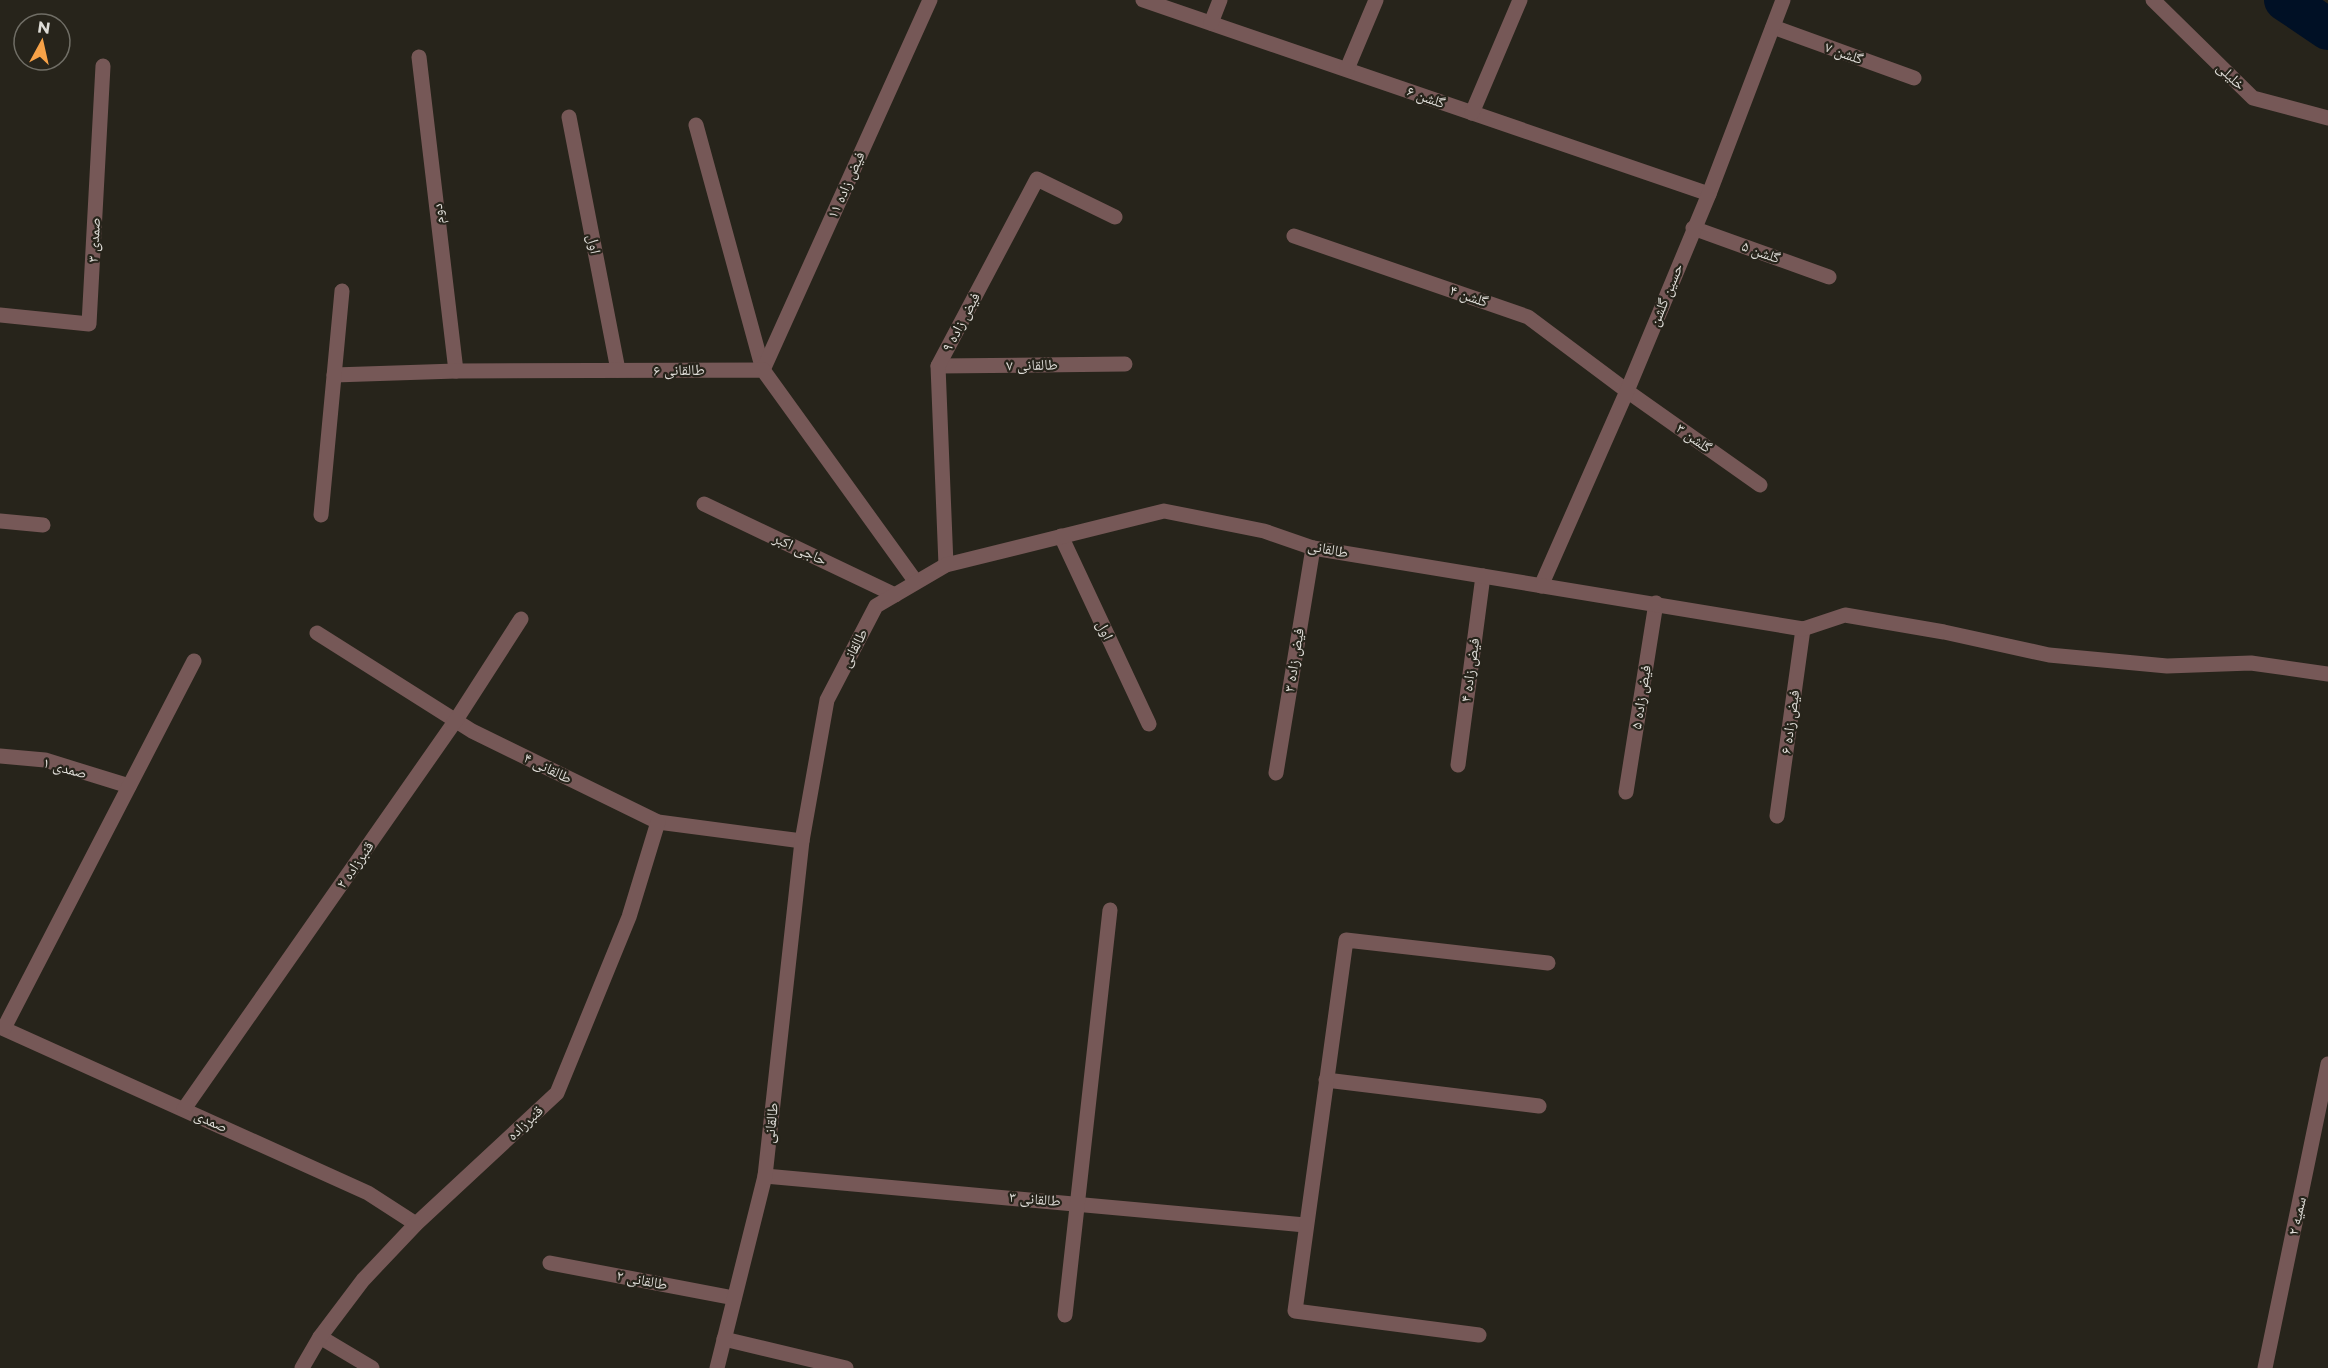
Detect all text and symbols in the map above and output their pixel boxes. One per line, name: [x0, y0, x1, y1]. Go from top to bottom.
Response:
north arrow: [12, 12, 72, 72]
text: N: [36, 17, 52, 38]
street label: گلشن ۷: [1822, 37, 1866, 69]
street label: خلیلی: [2212, 57, 2250, 95]
street label: گلشن ۶: [1404, 81, 1448, 113]
street label: فیض زاده ۱۱: [822, 148, 870, 222]
street label: دوم: [427, 203, 449, 225]
street label: صمدی ۳: [83, 217, 105, 263]
street label: اول: [582, 233, 606, 255]
street label: گلشن ۵: [1739, 236, 1783, 268]
street label: حسین گلشن: [1644, 260, 1688, 329]
street label: گلشن ۴: [1447, 280, 1491, 312]
street label: فیض زاده ۹: [937, 289, 985, 355]
street label: طالقانی ۷: [1006, 355, 1058, 375]
street label: طالقانی ۶: [653, 360, 705, 380]
street label: گلشن ۳: [1672, 419, 1716, 458]
street label: حاجی اکبر: [769, 527, 831, 570]
street label: طالقانی: [1306, 535, 1350, 563]
street label: اول: [1092, 617, 1118, 643]
street label: طالقانی: [836, 625, 872, 671]
street label: فیض زاده ۳: [1279, 627, 1309, 693]
street label: فیض زاده ۴: [1456, 637, 1484, 703]
street label: فیض زاده ۵: [1626, 664, 1656, 730]
street label: فیض زاده ۶: [1776, 689, 1804, 755]
street label: طالقانی ۴: [520, 748, 576, 788]
street label: صمدی ۱: [41, 753, 89, 783]
street label: قنبرزاده ۲: [331, 837, 378, 892]
street label: قنبرزاده: [503, 1101, 547, 1144]
street label: طالقانی: [759, 1102, 783, 1144]
street label: صمدی: [191, 1105, 231, 1137]
street label: طالقانی ۳: [1008, 1187, 1062, 1211]
street label: سمیه ۲: [2283, 1195, 2310, 1237]
street label: طالقانی ۲: [615, 1265, 669, 1295]

